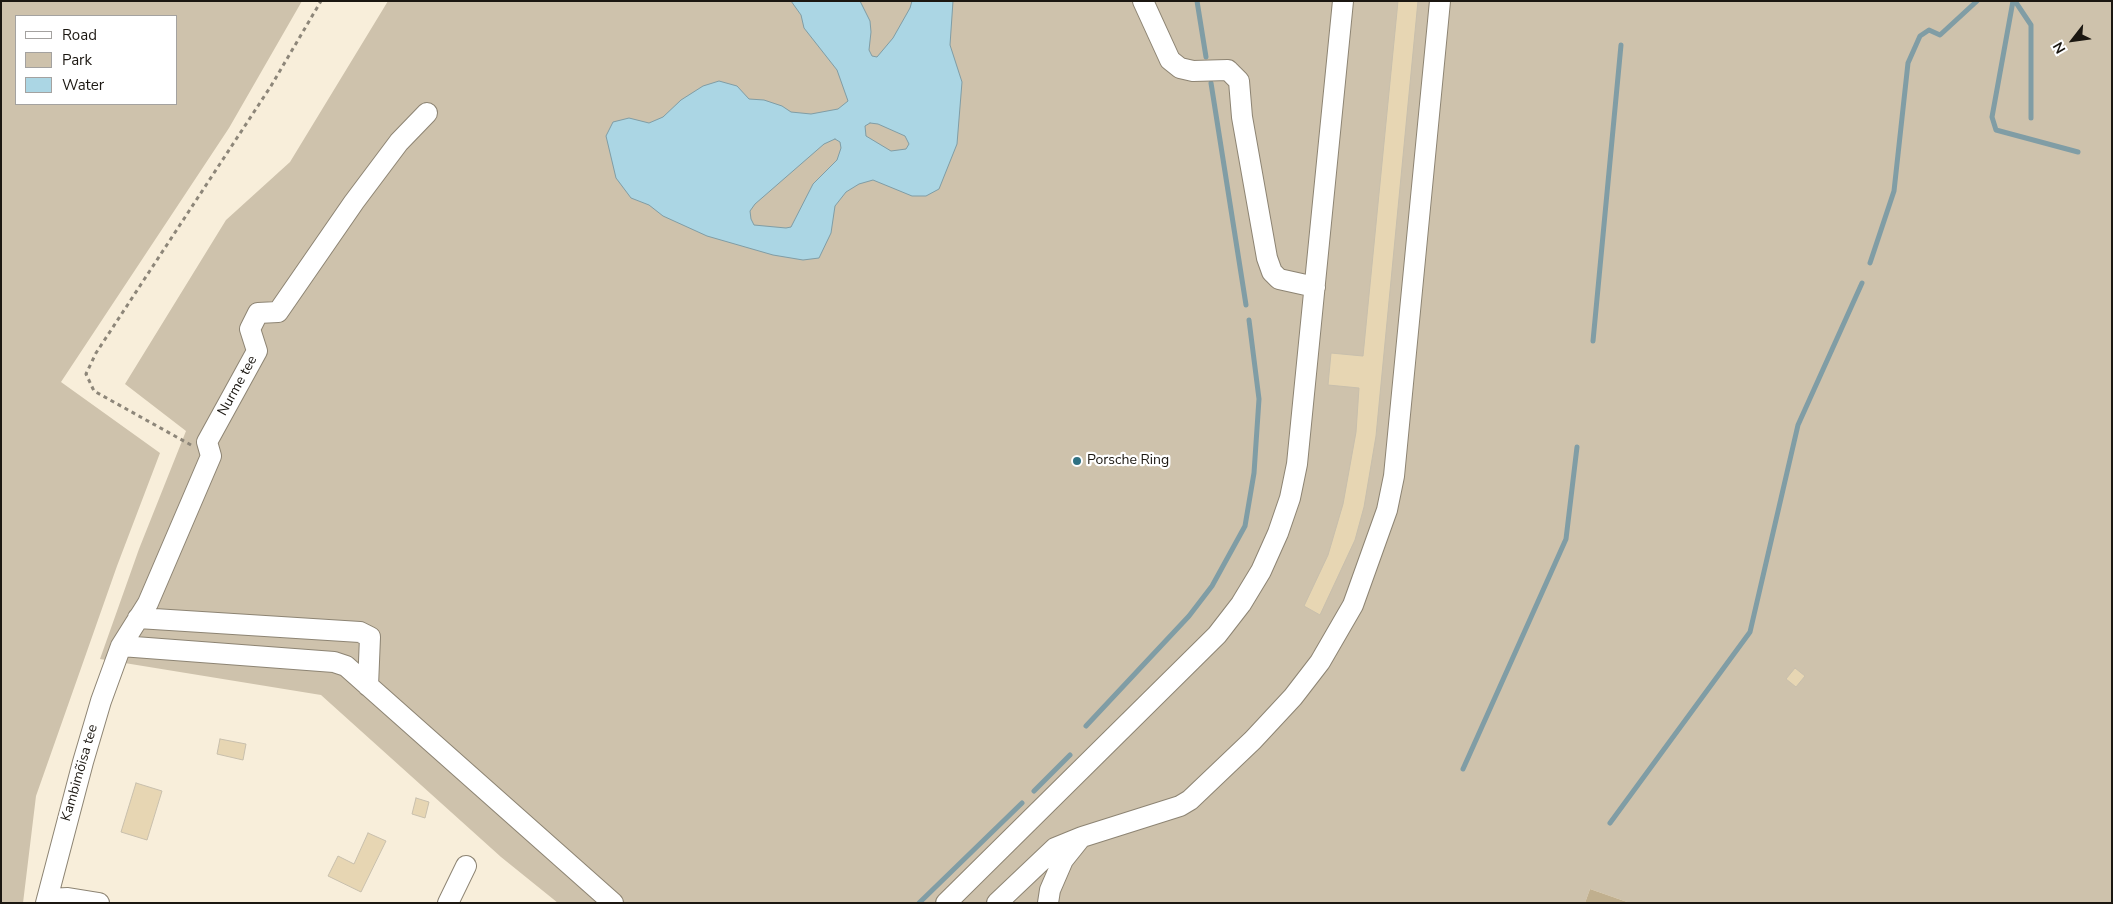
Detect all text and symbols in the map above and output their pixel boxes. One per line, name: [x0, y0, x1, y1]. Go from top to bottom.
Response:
legend: [15, 15, 178, 105]
north arrow: [2048, 15, 2098, 65]
text: Road: [62, 25, 97, 45]
text: N: [2049, 38, 2070, 57]
text: Park: [62, 50, 92, 70]
text: Water: [62, 75, 104, 95]
street label: Nurme tee: [215, 353, 261, 419]
place label: Porsche Ring: [1087, 453, 1169, 469]
marker: Porsche Ring: [1071, 455, 1083, 467]
street label: Kambimõisa tee: [58, 723, 102, 823]

